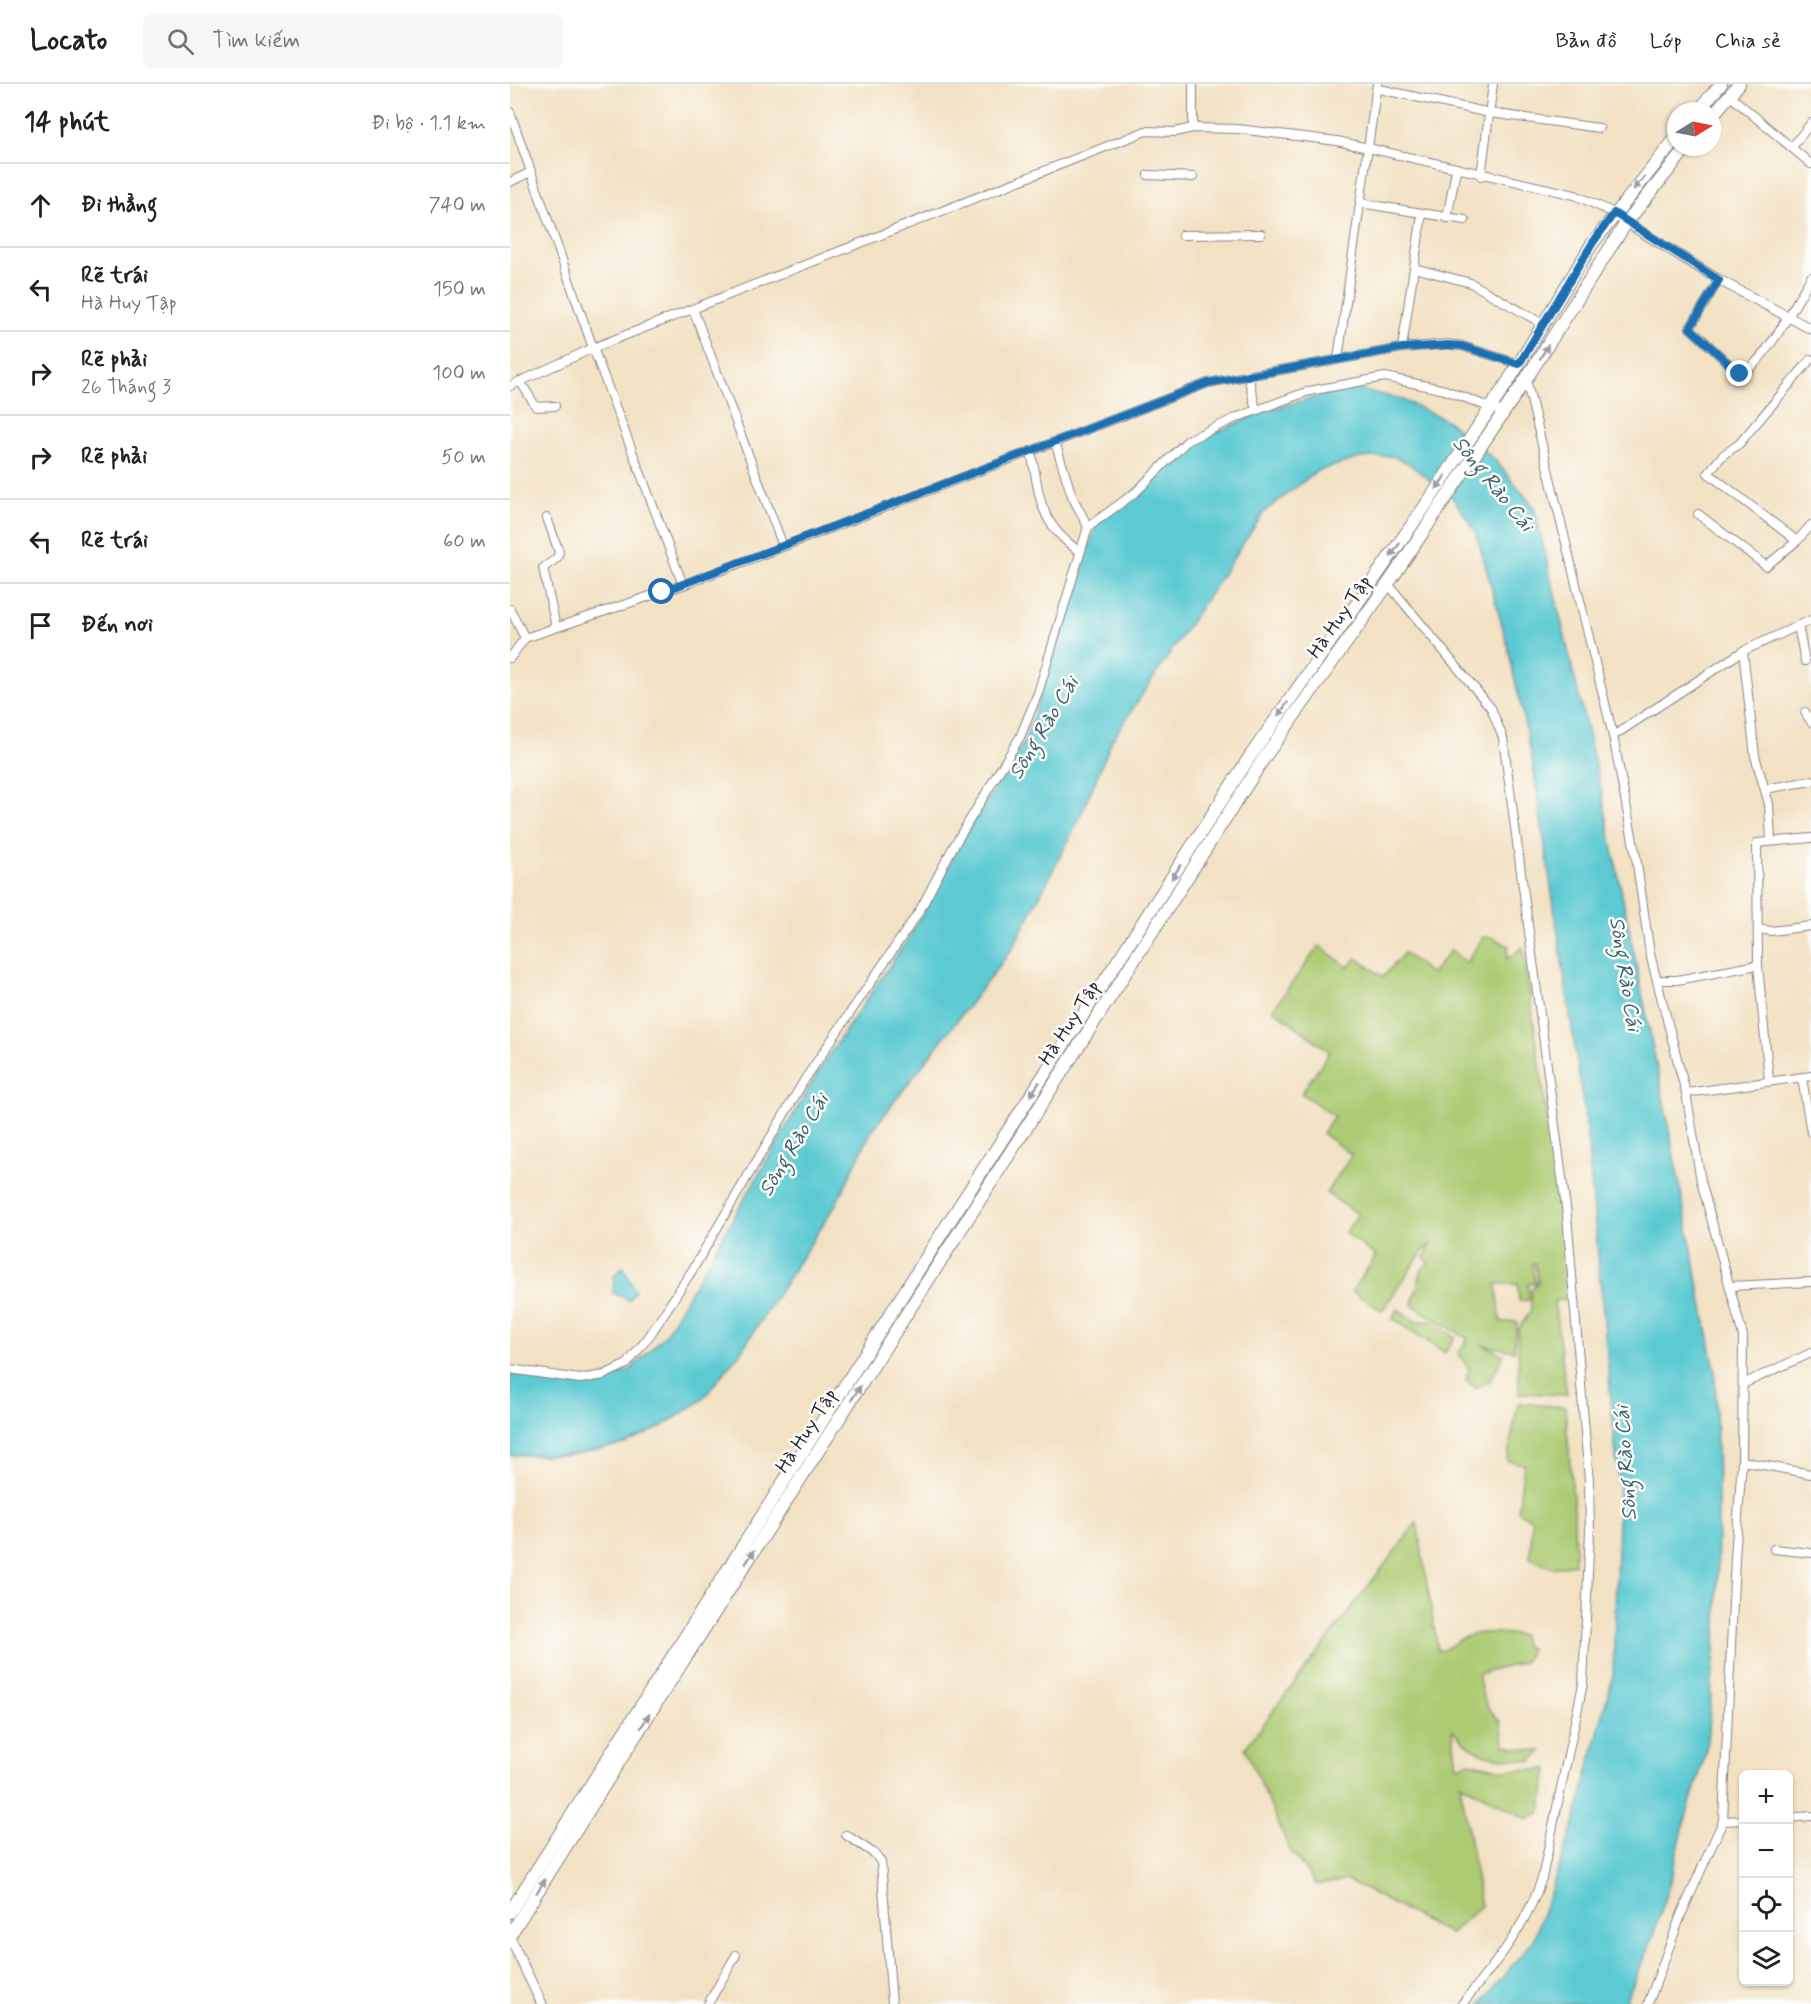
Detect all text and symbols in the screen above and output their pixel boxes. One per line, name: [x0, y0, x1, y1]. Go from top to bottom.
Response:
search box: [143, 14, 563, 68]
text: Locato: [30, 23, 107, 60]
icon: search: [164, 25, 197, 58]
text: Tìm kiếm: [212, 27, 300, 55]
text: Bản đồ: [1556, 27, 1617, 55]
text: Lớp: [1650, 27, 1682, 55]
text: Chia sẻ: [1715, 27, 1781, 55]
north arrow: [1667, 102, 1721, 156]
text: 14 phút: [24, 106, 110, 140]
text: Đi bộ · 1.1 km: [371, 110, 486, 137]
one-way arrow: [1632, 175, 1645, 191]
icon: ahead: [24, 189, 57, 222]
text: Đi thẳng: [81, 191, 157, 219]
text: 740 m: [428, 192, 486, 219]
text: Rẽ trái: [81, 262, 148, 290]
icon: left: [24, 273, 57, 306]
text: 150 m: [433, 276, 486, 303]
text: Hà Huy Tập: [81, 290, 177, 317]
one-way arrow: [1538, 344, 1549, 360]
text: Rẽ phải: [81, 346, 147, 374]
icon: right: [24, 357, 57, 390]
text: 100 m: [432, 360, 486, 387]
route end: [1726, 360, 1752, 386]
text: 26 Tháng 3: [81, 374, 171, 401]
water label: Sông Rào Cái: [1444, 430, 1542, 541]
icon: right: [24, 441, 57, 474]
text: Rẽ phải: [81, 443, 147, 471]
text: 50 m: [441, 444, 486, 471]
one-way arrow: [1436, 474, 1447, 490]
icon: left: [24, 525, 57, 558]
text: Rẽ trái: [81, 527, 148, 555]
text: 60 m: [443, 528, 486, 555]
one-way arrow: [1389, 541, 1401, 557]
street label: Hà Huy Tập: [1301, 570, 1379, 664]
route start: [648, 578, 674, 604]
icon: arrive: [24, 609, 57, 642]
text: Đến nơi: [81, 611, 153, 639]
water label: Sông Rào Cái: [1002, 669, 1089, 786]
one-way arrow: [1277, 701, 1289, 717]
one-way arrow: [1170, 864, 1181, 880]
water label: Sông Rào Cái: [1600, 915, 1648, 1036]
street label: Hà Huy Tập: [1033, 975, 1107, 1071]
one-way arrow: [1030, 1081, 1041, 1097]
water label: Sông Rào Cái: [752, 1086, 839, 1203]
street label: Hà Huy Tập: [770, 1383, 844, 1479]
one-way arrow: [850, 1384, 861, 1401]
water label: Sông Rào Cái: [1608, 1402, 1646, 1522]
one-way arrow: [744, 1549, 756, 1565]
one-way arrow: [639, 1713, 650, 1729]
map controls: [1739, 1770, 1793, 1986]
button: +: [1739, 1770, 1793, 1824]
button: −: [1739, 1824, 1793, 1878]
one-way arrow: [536, 1878, 547, 1894]
button: locate: [1739, 1878, 1793, 1932]
button: layers: [1739, 1932, 1793, 1986]

